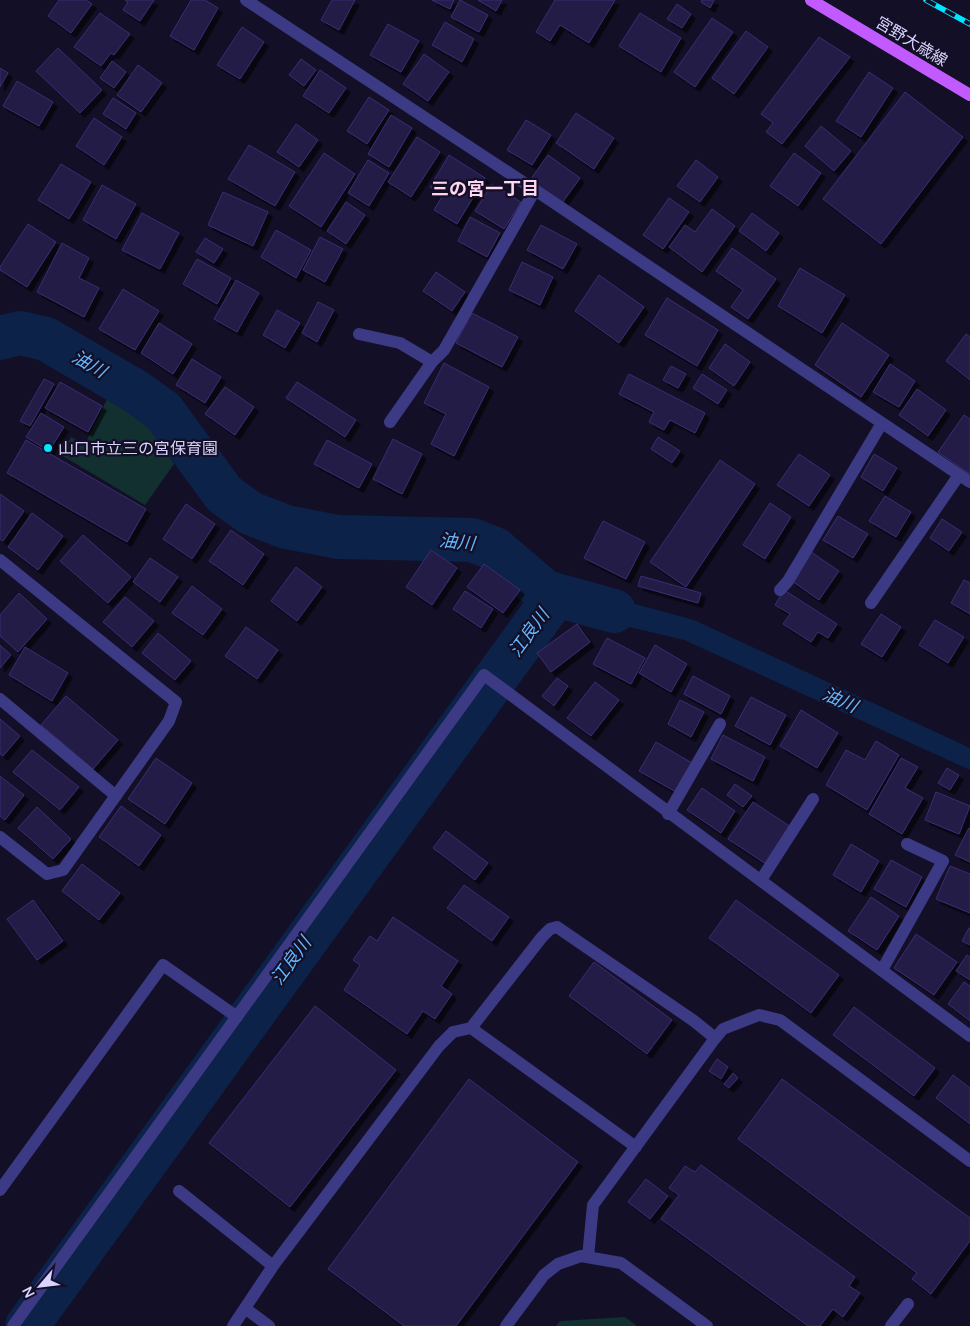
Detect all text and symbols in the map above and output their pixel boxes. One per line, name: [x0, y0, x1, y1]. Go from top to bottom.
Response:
street label: 宮野大歳線: [872, 11, 952, 71]
district label: 三の宮一丁目: [431, 176, 539, 200]
water label: 油川: [68, 344, 113, 384]
place label: 山口市立三の宮保育園: [58, 437, 218, 459]
marker: 山口市立三の宮保育園: [42, 442, 54, 454]
water label: 油川: [438, 527, 478, 555]
water label: 江良川: [503, 602, 555, 661]
water label: 油川: [819, 681, 864, 718]
water label: 江良川: [265, 930, 317, 989]
north arrow: [15, 1261, 65, 1311]
text: N: [17, 1283, 39, 1301]

